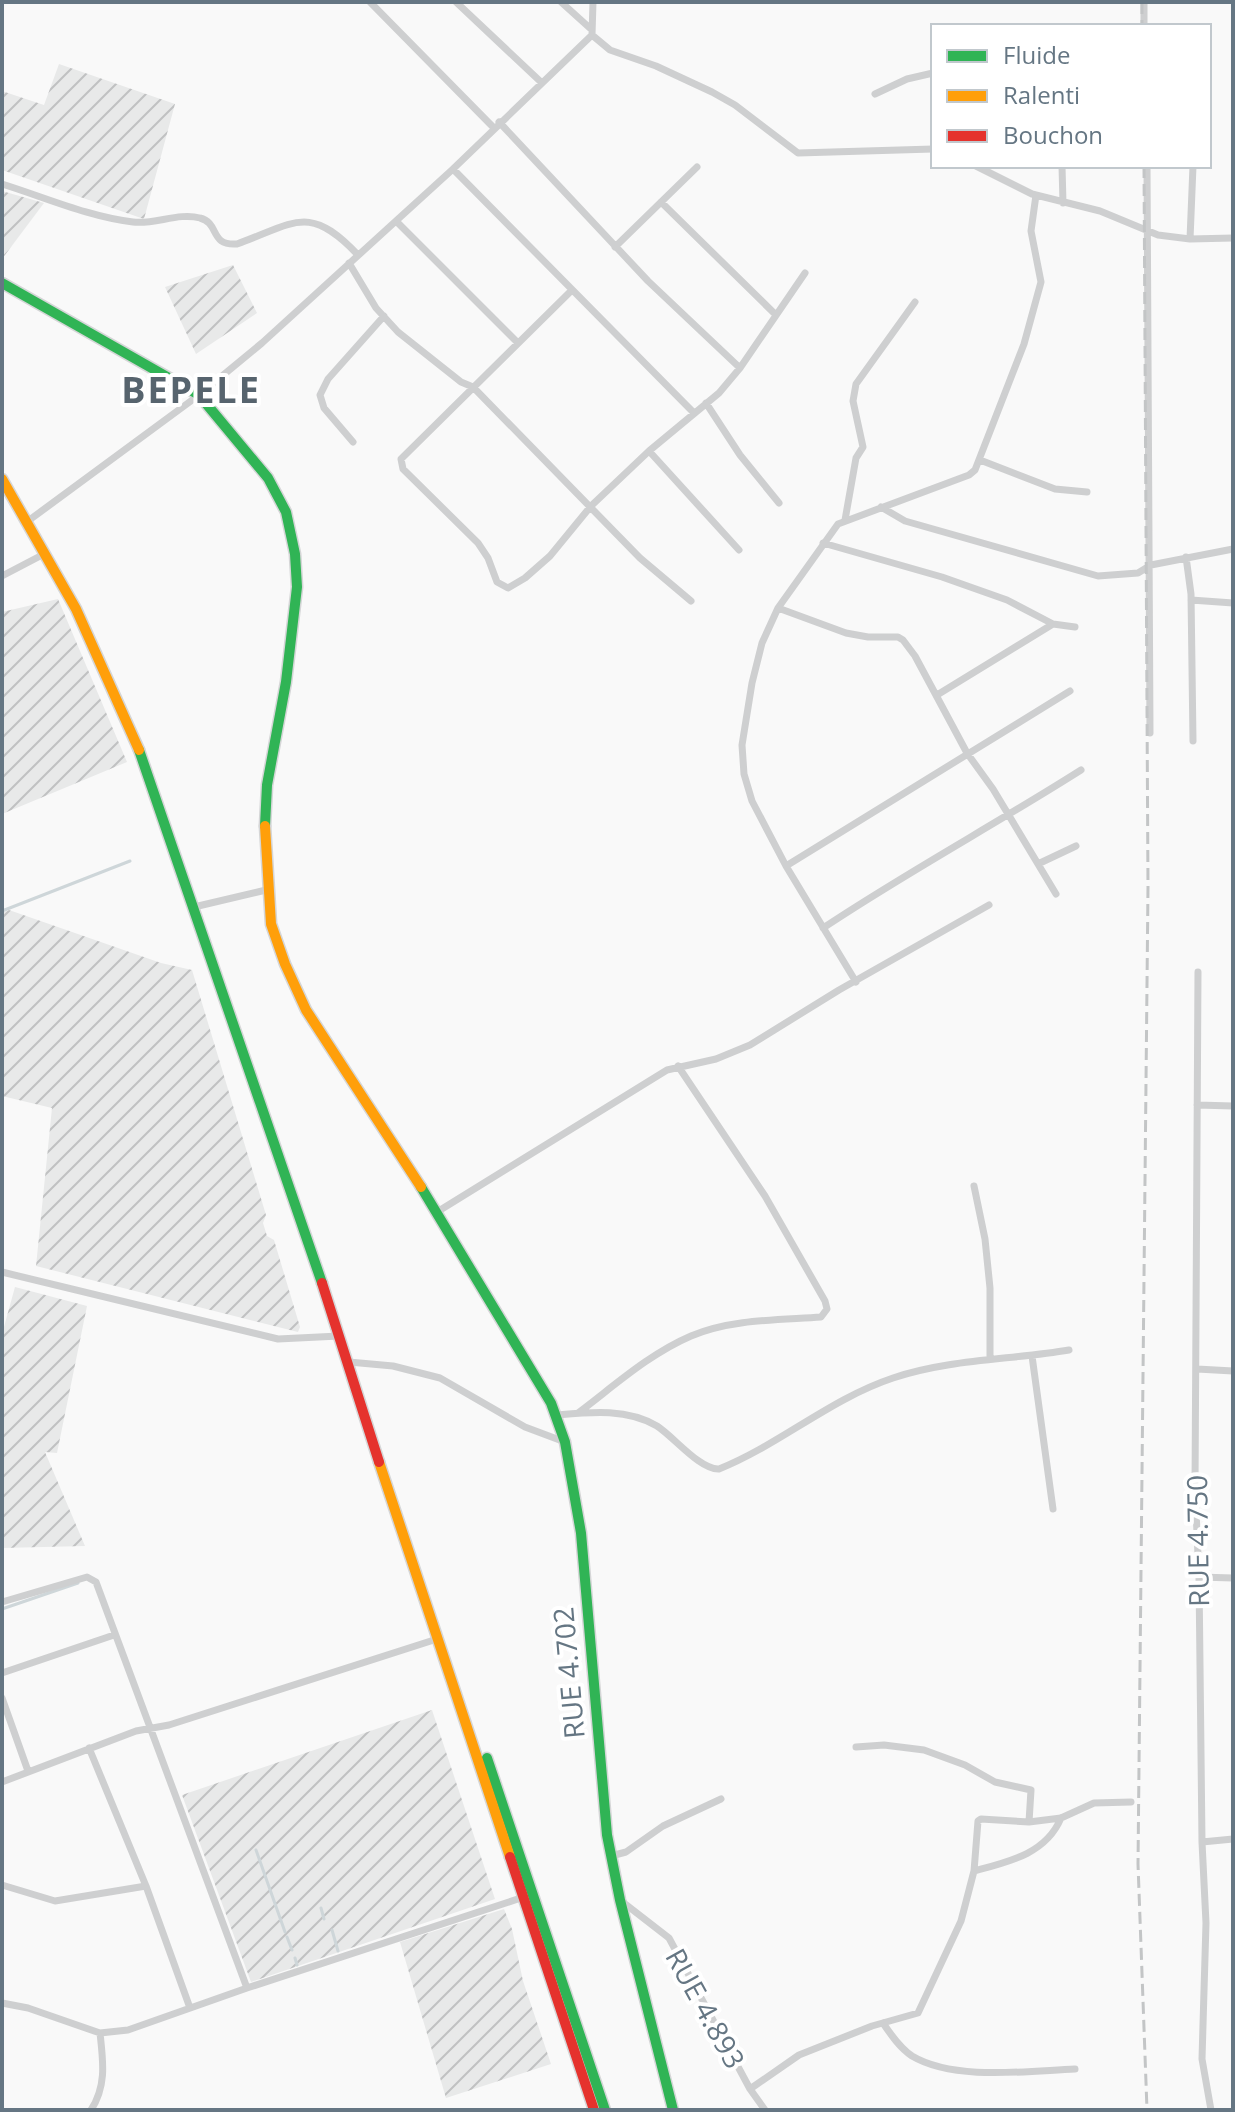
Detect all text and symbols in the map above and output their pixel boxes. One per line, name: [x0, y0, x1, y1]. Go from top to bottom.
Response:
legend: [931, 24, 1211, 168]
text: Fluide: [1003, 38, 1070, 71]
text: Ralenti: [1003, 78, 1080, 111]
text: Bouchon: [1003, 118, 1103, 151]
district label: BEPELE: [121, 365, 261, 414]
street label: RUE 4.750: [1177, 1475, 1217, 1607]
street label: RUE 4.702: [543, 1606, 593, 1740]
street label: RUE 4.893: [657, 1941, 755, 2075]

